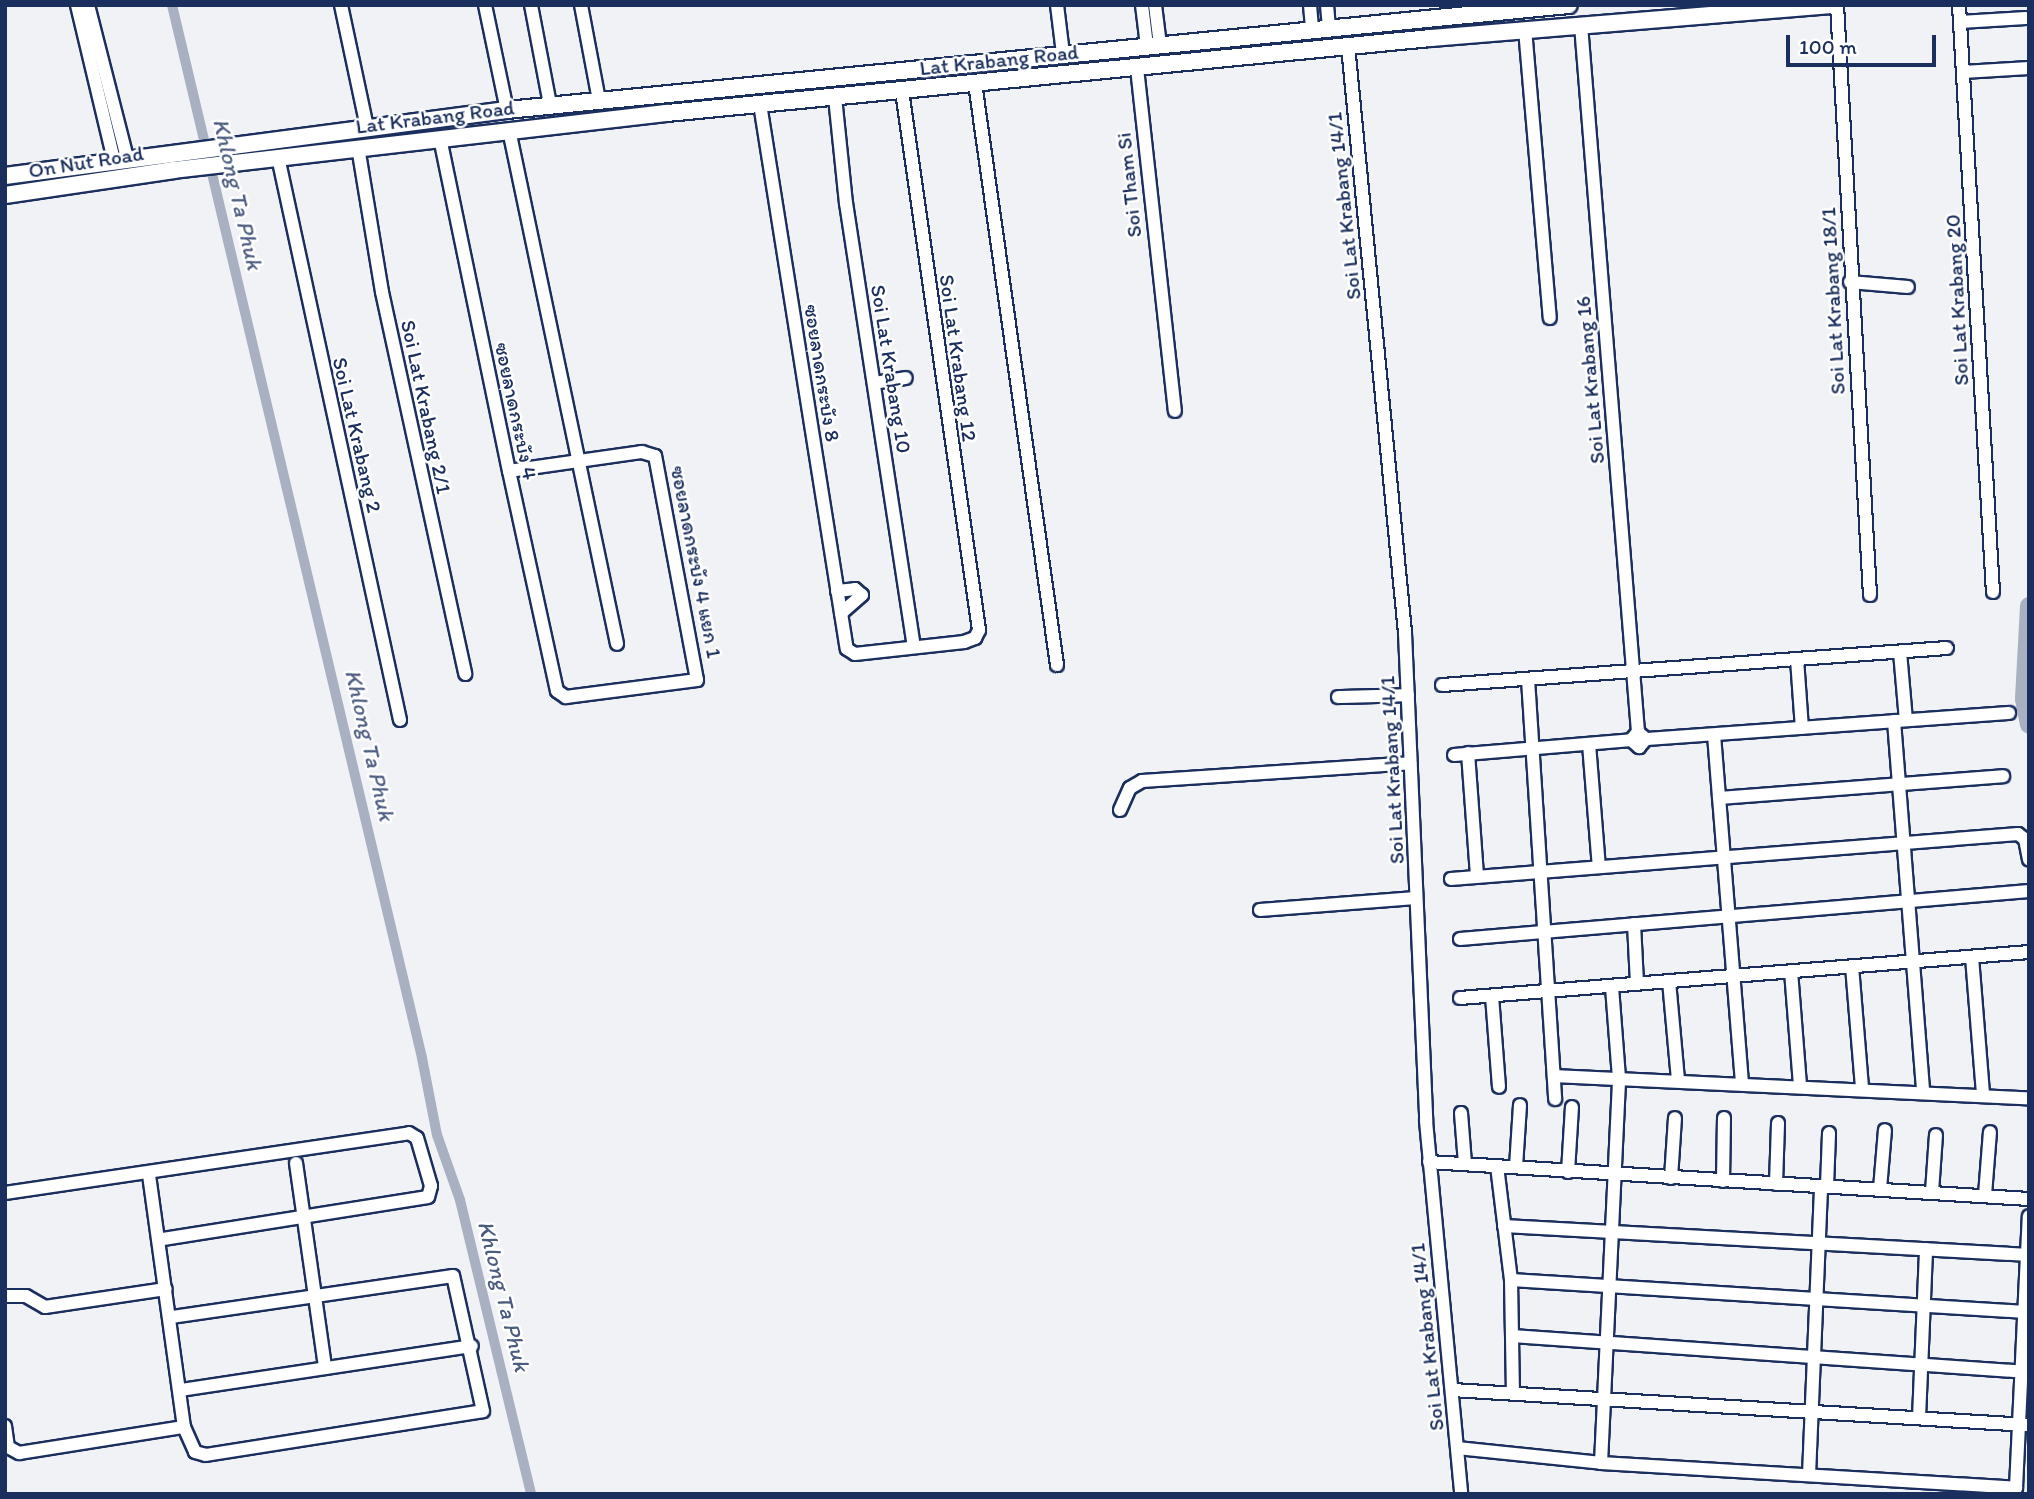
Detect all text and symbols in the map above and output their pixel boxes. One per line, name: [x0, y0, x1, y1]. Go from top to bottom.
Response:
scale bar: [1789, 21, 1940, 65]
text: 100 m: [1799, 34, 1857, 59]
street label: Lat Krabang Road: [918, 39, 1080, 81]
street label: Lat Krabang Road: [354, 95, 516, 139]
street label: Soi Lat Krabang 14/1: [1322, 111, 1366, 301]
water label: Khlong Ta Phuk: [207, 116, 269, 272]
street label: Soi Tham Si: [1111, 131, 1147, 239]
street label: On Nut Road: [27, 141, 145, 183]
street label: Soi Lat Krabang 18/1: [1816, 207, 1850, 395]
street label: Soi Lat Krabang 20: [1940, 214, 1974, 386]
street label: Soi Lat Krabang 12: [934, 273, 982, 443]
street label: Soi Lat Krabang 10: [865, 283, 917, 455]
street label: Soi Lat Krabang 16: [1570, 295, 1610, 465]
street label: ซอยลาดกระบัง 8: [799, 303, 845, 443]
street label: Soi Lat Krabang 2/1: [395, 318, 457, 496]
street label: ซอยลาดกระบัง 4: [489, 340, 543, 482]
street label: Soi Lat Krabang 2: [327, 355, 387, 515]
street label: ซอยลาดกระบัง 4 แยก 1: [665, 464, 727, 660]
water label: Khlong Ta Phuk: [339, 667, 401, 823]
street label: Soi Lat Krabang 14/1: [1374, 675, 1410, 865]
water label: Khlong Ta Phuk: [472, 1218, 536, 1374]
street label: Soi Lat Krabang 14/1: [1405, 1242, 1449, 1432]

